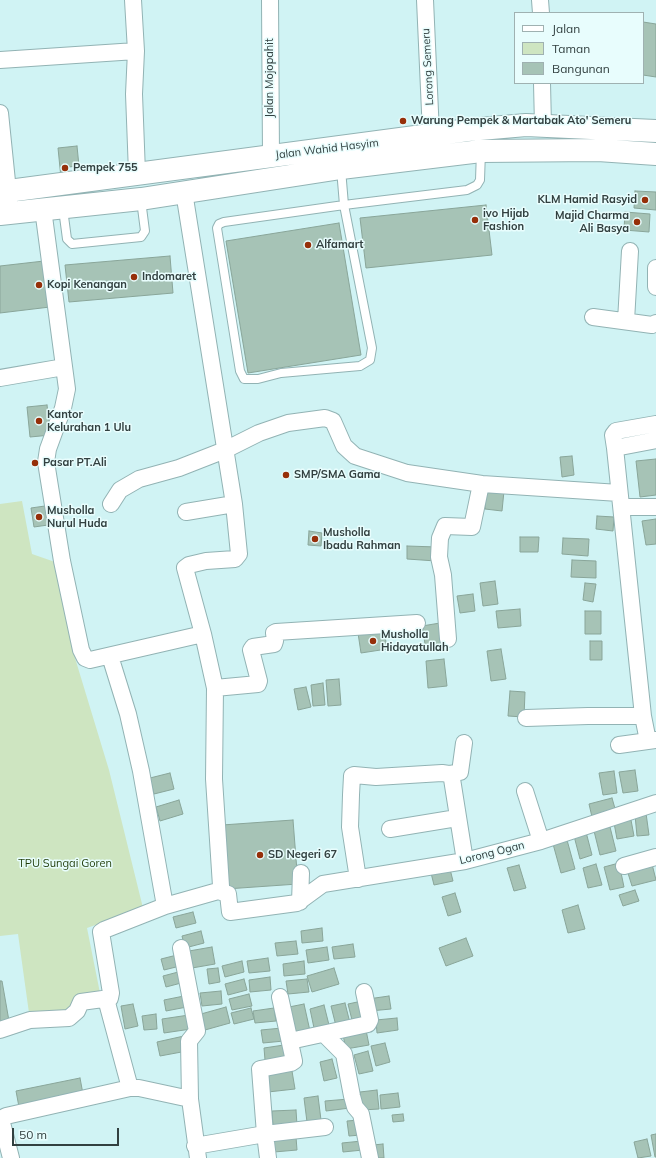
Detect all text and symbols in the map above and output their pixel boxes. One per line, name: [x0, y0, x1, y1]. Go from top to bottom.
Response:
legend: [514, 12, 644, 84]
text: Jalan: [552, 21, 580, 36]
street label: Lorong Semeru: [419, 28, 437, 106]
street label: Jalan Mojopahit: [263, 38, 277, 118]
text: Taman: [552, 41, 590, 56]
text: Bangunan: [552, 61, 610, 76]
place label: Warung Pempek & Martabak Ato' Semeru: [411, 114, 631, 128]
marker: Warung Pempek & Martabak Ato' Semeru: [398, 116, 408, 126]
street label: Jalan Wahid Hasyim: [275, 136, 379, 162]
place label: Pempek 755: [73, 161, 138, 175]
marker: Pempek 755: [60, 163, 70, 173]
place label: KLM Hamid Rasyid: [537, 193, 637, 207]
marker: KLM Hamid Rasyid: [640, 195, 650, 205]
place label: ivo Hijab Fashion: [483, 207, 529, 233]
place label: Majid Charma Ali Basya: [555, 209, 629, 235]
marker: ivo Hijab Fashion: [470, 215, 480, 225]
marker: Majid Charma Ali Basya: [632, 217, 642, 227]
place label: Alfamart: [316, 238, 363, 252]
marker: Alfamart: [303, 240, 313, 250]
place label: Indomaret: [142, 270, 196, 284]
marker: Indomaret: [129, 272, 139, 282]
place label: Kopi Kenangan: [47, 278, 127, 292]
marker: Kopi Kenangan: [34, 280, 44, 290]
place label: Kantor Kelurahan 1 Ulu: [47, 408, 131, 434]
marker: Kantor Kelurahan 1 Ulu: [34, 416, 44, 426]
place label: Pasar PT.Ali: [43, 456, 107, 470]
marker: Pasar PT.Ali: [30, 458, 40, 468]
place label: SMP/SMA Gama: [294, 468, 380, 482]
marker: SMP/SMA Gama: [281, 470, 291, 480]
place label: Musholla Nurul Huda: [47, 504, 107, 530]
marker: Musholla Nurul Huda: [34, 512, 44, 522]
place label: Musholla Ibadu Rahman: [323, 526, 401, 552]
marker: Musholla Ibadu Rahman: [310, 534, 320, 544]
place label: Musholla Hidayatullah: [381, 628, 449, 654]
marker: Musholla Hidayatullah: [368, 636, 378, 646]
street label: Lorong Ogan: [458, 839, 526, 867]
place label: SD Negeri 67: [268, 848, 337, 862]
marker: SD Negeri 67: [255, 850, 265, 860]
park label: TPU Sungai Goren: [18, 857, 112, 871]
scale bar: [14, 1120, 121, 1146]
text: 50 m: [19, 1127, 47, 1142]

